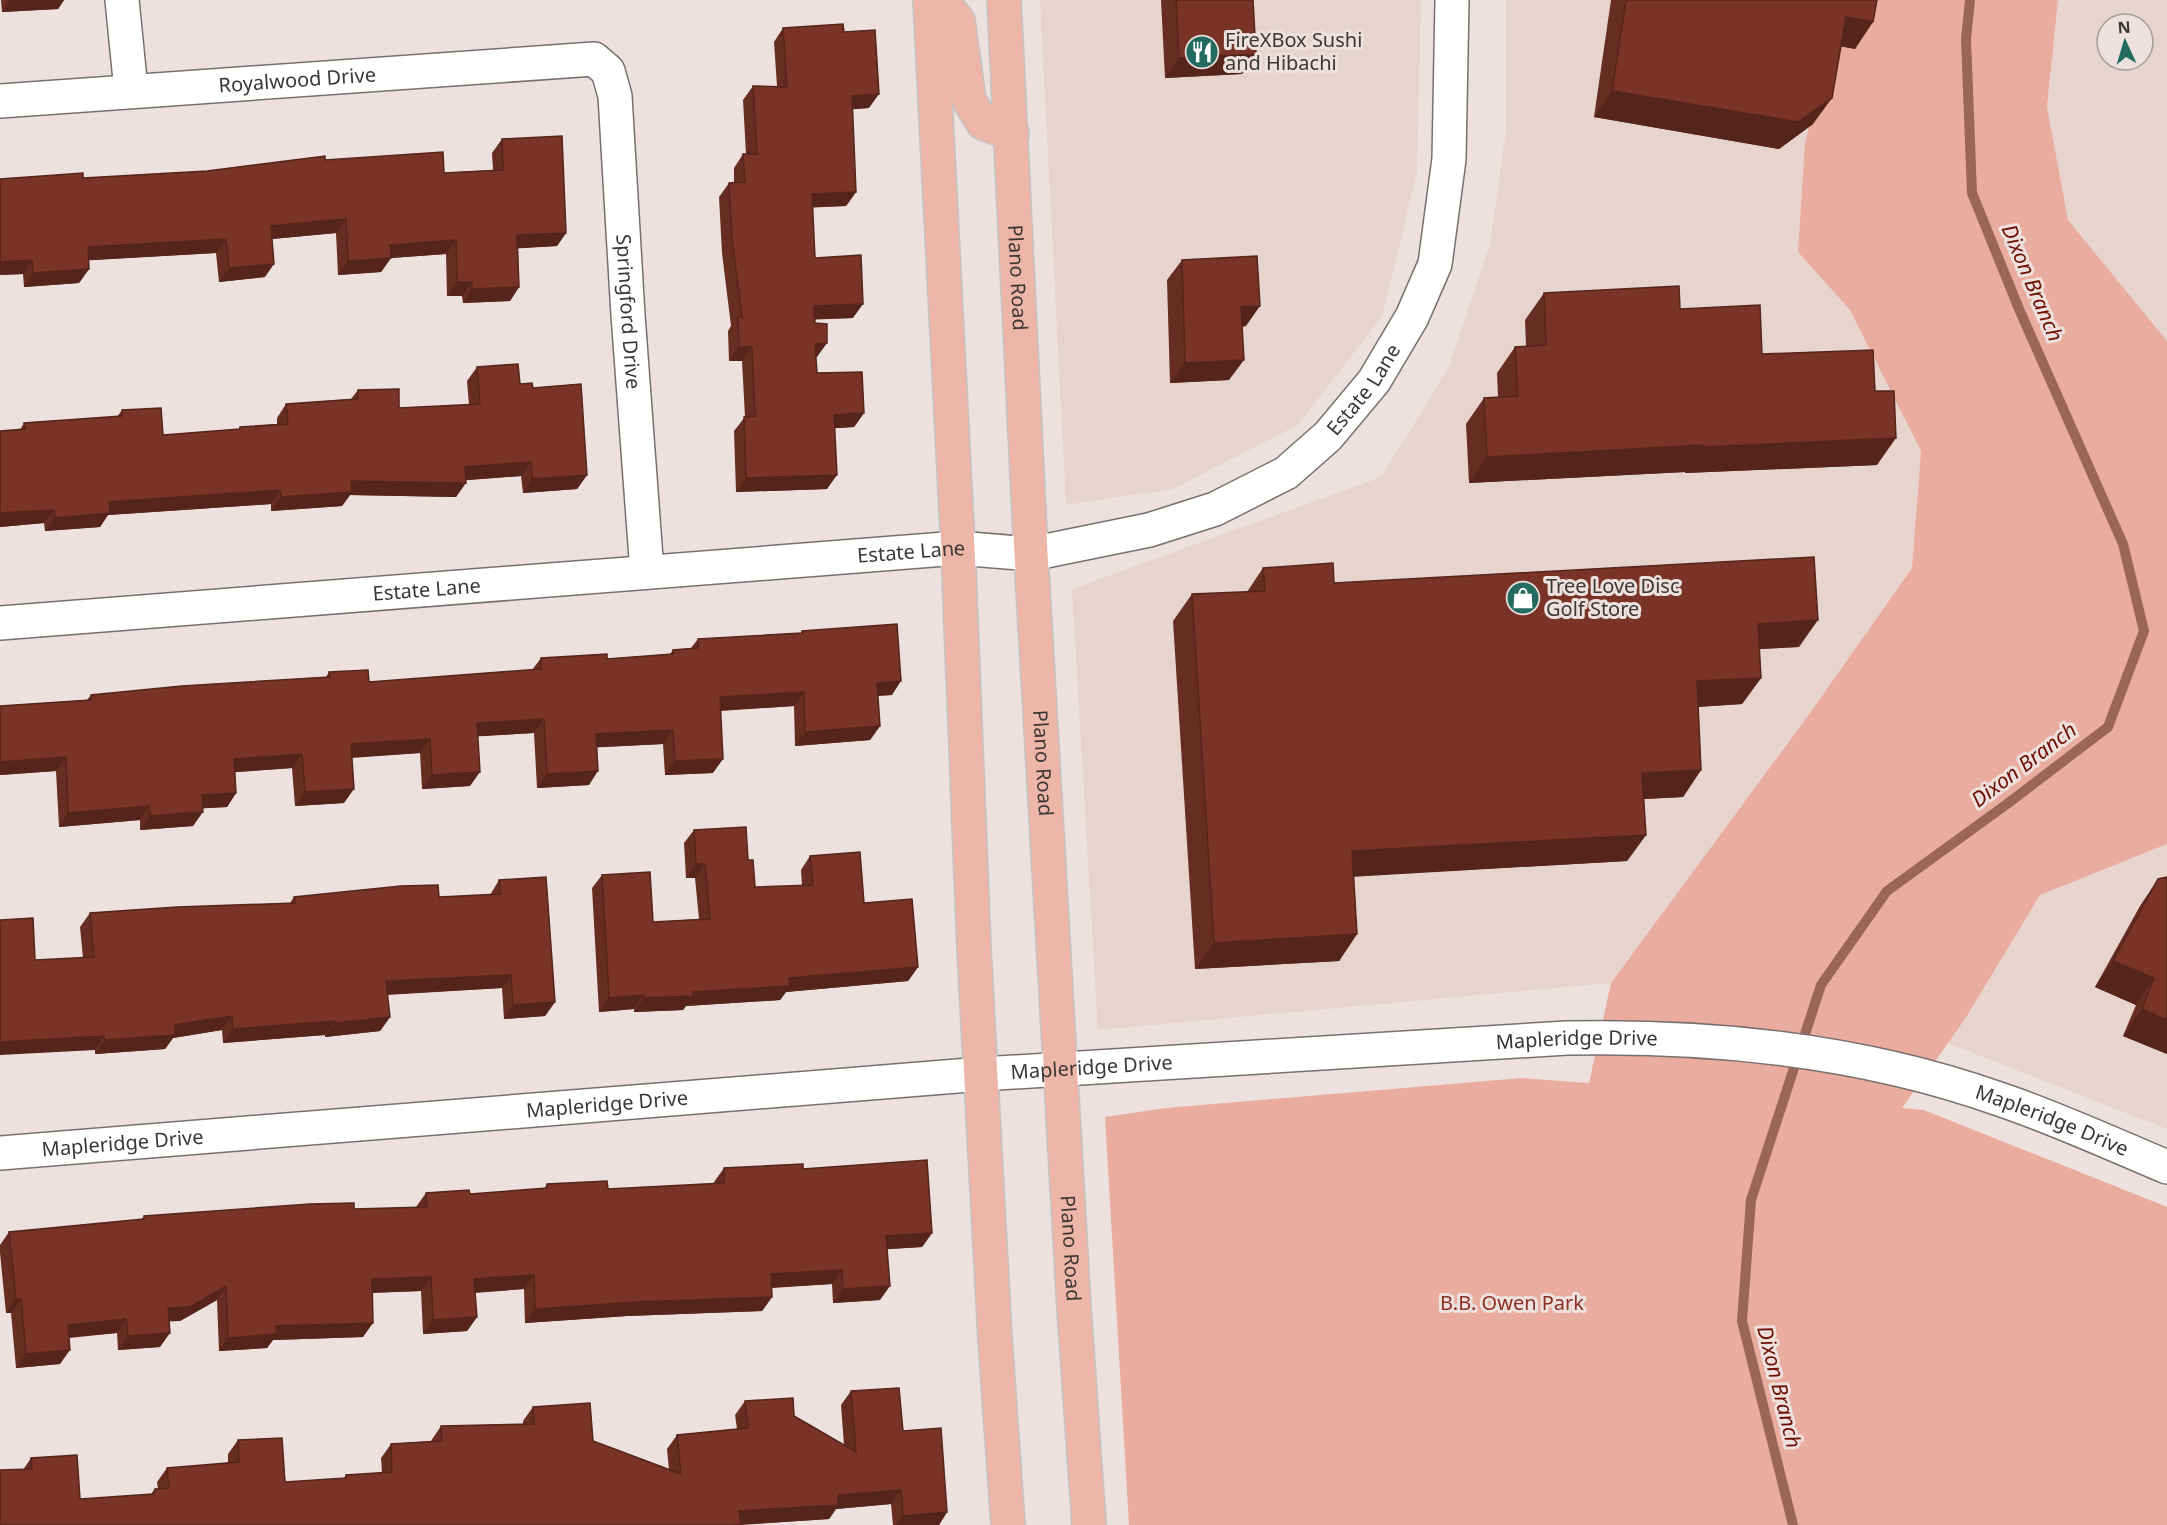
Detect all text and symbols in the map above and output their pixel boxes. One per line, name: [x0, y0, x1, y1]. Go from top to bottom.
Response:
north arrow: [2095, 12, 2155, 72]
text: N: [2117, 16, 2131, 38]
place label: FireXBox Sushi and Hibachi: [1225, 26, 1362, 76]
restaurant icon: FireXBox Sushi and Hibachi: [1184, 34, 1220, 70]
street label: Royalwood Drive: [218, 60, 377, 99]
water label: Dixon Branch: [1996, 220, 2070, 346]
street label: Plano Road: [1002, 224, 1034, 331]
street label: Springford Drive: [610, 233, 647, 390]
street label: Estate Lane: [1320, 339, 1406, 441]
street label: Estate Lane: [856, 534, 966, 569]
street label: Estate Lane: [372, 571, 482, 607]
place label: Tree Love Disc Golf Store: [1546, 572, 1680, 622]
shop icon: Tree Love Disc Golf Store: [1505, 580, 1541, 616]
street label: Plano Road: [1027, 709, 1060, 817]
water label: Dixon Branch: [1965, 715, 2082, 813]
street label: Mapleridge Drive: [1495, 1024, 1658, 1055]
street label: Mapleridge Drive: [1010, 1048, 1173, 1085]
street label: Mapleridge Drive: [1972, 1078, 2133, 1162]
street label: Mapleridge Drive: [525, 1084, 689, 1124]
street label: Mapleridge Drive: [41, 1123, 204, 1163]
street label: Plano Road: [1055, 1194, 1088, 1302]
park label: B.B. Owen Park: [1440, 1289, 1584, 1316]
water label: Dixon Branch: [1751, 1323, 1809, 1451]

